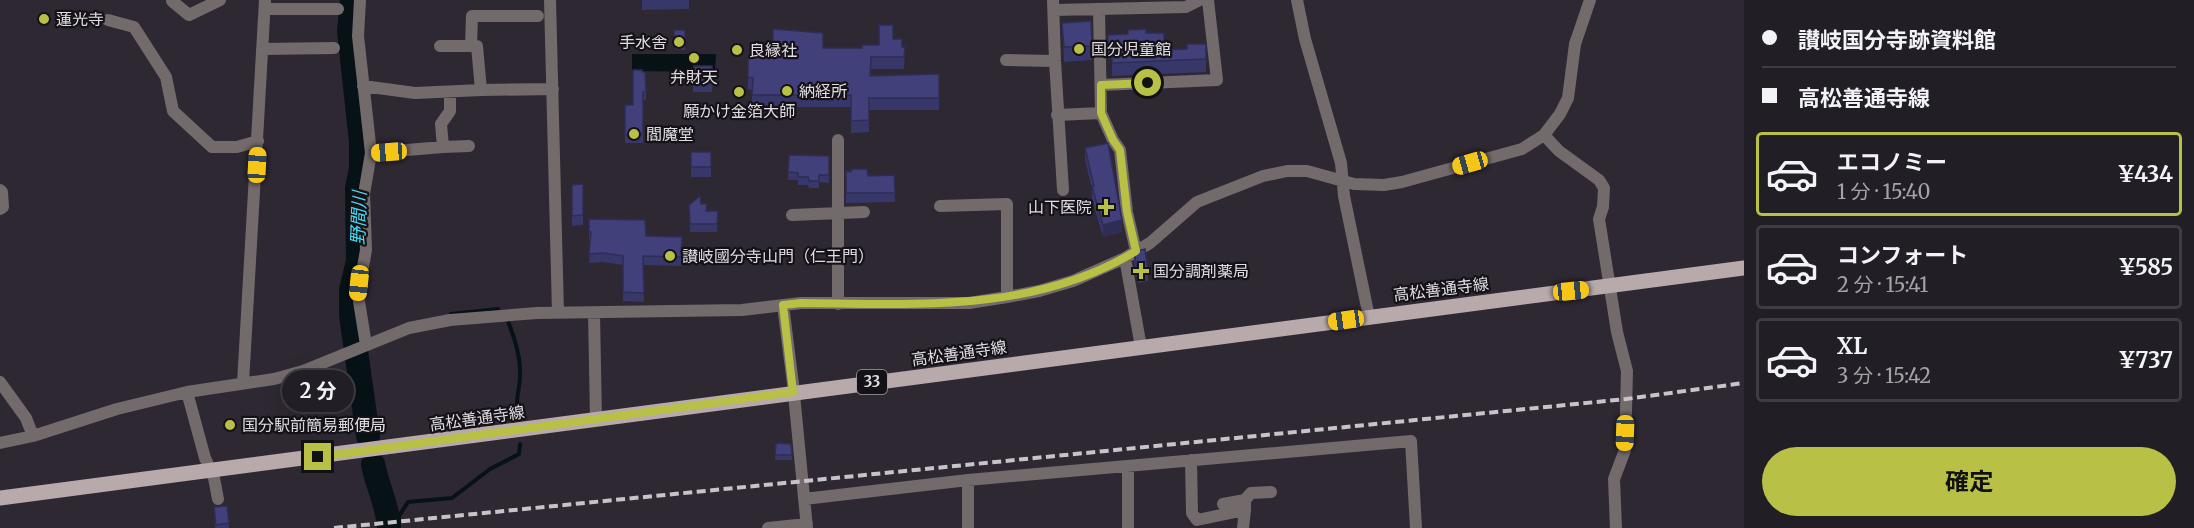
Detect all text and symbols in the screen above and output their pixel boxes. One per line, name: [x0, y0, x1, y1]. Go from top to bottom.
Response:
place label: 蓮光寺: [56, 9, 104, 29]
marker: 蓮光寺: [37, 12, 51, 26]
text: 讃岐国分寺跡資料館: [1798, 26, 1996, 54]
place label: 手水舎: [619, 32, 667, 52]
marker: 手水舎: [672, 35, 686, 49]
place label: 国分児童館: [1091, 39, 1171, 59]
place label: 良縁社: [749, 40, 797, 60]
marker: 国分児童館: [1072, 42, 1086, 56]
marker: 良縁社: [730, 43, 744, 57]
marker: 弁財天: [687, 51, 701, 65]
place label: 弁財天: [670, 67, 718, 87]
route start: [1134, 69, 1161, 96]
place label: 納経所: [799, 81, 847, 101]
marker: 納経所: [780, 84, 794, 98]
text: 高松善通寺線: [1798, 84, 1930, 112]
marker: 願かけ金箔大師: [732, 85, 746, 99]
place label: 願かけ金箔大師: [683, 101, 795, 121]
place label: 閻魔堂: [646, 124, 694, 144]
marker: 閻魔堂: [627, 127, 641, 141]
car: [370, 142, 408, 162]
car: [247, 147, 267, 183]
icon: car: [1765, 147, 1819, 201]
text: エコノミー: [1837, 148, 1947, 176]
car: [1450, 149, 1490, 177]
text: ¥434: [2117, 160, 2173, 188]
text: 1 分 · 15:40: [1837, 179, 1930, 204]
water label: 野間川: [346, 189, 371, 245]
place label: 山下医院: [1028, 197, 1092, 217]
marker: 山下医院: [1097, 198, 1115, 216]
icon: car: [1765, 240, 1819, 294]
text: コンフォート: [1837, 241, 1968, 269]
place label: 讃岐國分寺山門（仁王門）: [682, 246, 874, 266]
marker: 讃岐國分寺山門（仁王門）: [663, 249, 677, 263]
text: ¥585: [2118, 253, 2173, 281]
place label: 国分調剤薬局: [1153, 261, 1249, 281]
car: [348, 264, 370, 302]
marker: 国分調剤薬局: [1134, 264, 1148, 278]
text: 2 分 · 15:41: [1837, 272, 1928, 297]
street label: 高松善通寺線: [1392, 273, 1490, 305]
car: [1552, 280, 1590, 302]
car: [1327, 309, 1365, 331]
text: XL: [1837, 332, 1867, 360]
icon: car: [1765, 333, 1819, 387]
street label: 高松善通寺線: [910, 336, 1008, 370]
text: ¥737: [2118, 346, 2173, 374]
text: 3 分 · 15:42: [1837, 363, 1931, 388]
callout: 2 分: [282, 370, 354, 412]
road number: 33: [857, 370, 887, 394]
text: 2 分: [300, 378, 336, 403]
street label: 高松善通寺線: [428, 401, 526, 435]
place label: 国分駅前簡易郵便局: [242, 415, 386, 435]
car: [1615, 415, 1635, 451]
marker: 国分駅前簡易郵便局: [223, 418, 237, 432]
route end: [304, 443, 331, 470]
button: 確定: [1762, 447, 2176, 516]

